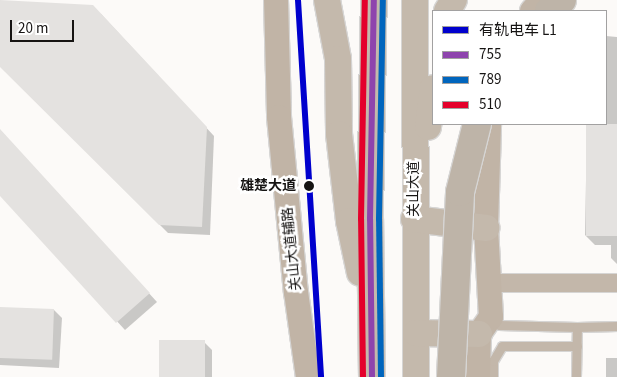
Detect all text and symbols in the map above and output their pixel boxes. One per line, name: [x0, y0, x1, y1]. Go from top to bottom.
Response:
scale bar: [12, 10, 76, 42]
legend: [432, 10, 607, 125]
text: 20 m: [18, 18, 48, 39]
text: 有轨电车 L1: [479, 20, 557, 41]
text: 755: [479, 44, 501, 65]
text: 789: [479, 69, 501, 90]
text: 510: [479, 94, 501, 115]
street label: 关山大道: [406, 161, 422, 217]
marker: 雄楚大道: [300, 177, 318, 195]
place label: 雄楚大道: [240, 178, 296, 194]
street label: 关山大道辅路: [279, 206, 305, 292]

